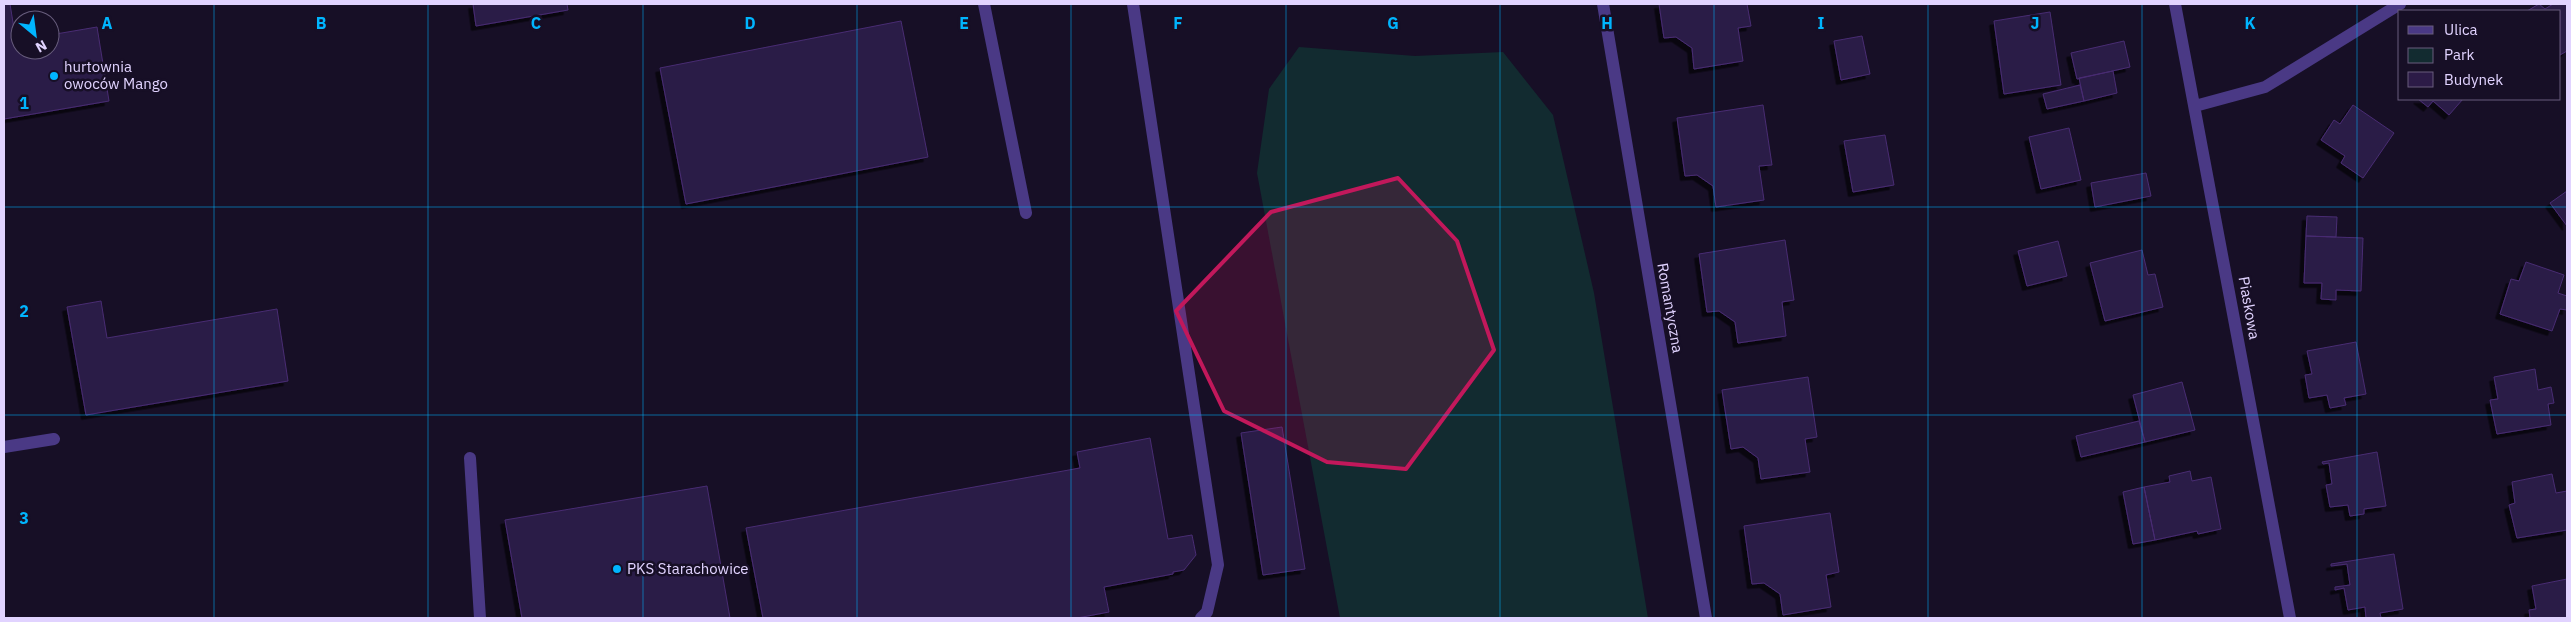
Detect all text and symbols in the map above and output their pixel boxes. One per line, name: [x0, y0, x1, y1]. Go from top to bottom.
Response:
north arrow: [10, 10, 60, 60]
legend: [2398, 10, 2561, 100]
text: A: [102, 13, 113, 33]
text: B: [316, 13, 327, 33]
text: C: [531, 13, 541, 33]
text: D: [744, 13, 756, 33]
text: E: [959, 13, 969, 33]
text: F: [1173, 13, 1183, 33]
text: G: [1387, 13, 1399, 33]
text: H: [1601, 13, 1613, 33]
text: I: [1818, 13, 1825, 33]
text: J: [2031, 13, 2039, 33]
text: K: [2244, 13, 2256, 33]
text: Ulica: [2444, 20, 2478, 39]
text: N: [33, 36, 50, 57]
text: Park: [2444, 45, 2474, 64]
place label: hurtownia owoców Mango: [64, 57, 168, 93]
marker: hurtownia owoców Mango: [48, 70, 60, 82]
text: Budynek: [2444, 70, 2503, 89]
text: 1: [19, 93, 29, 113]
street label: Romantyczna: [1653, 261, 1688, 354]
street label: Piaskowa: [2235, 275, 2264, 341]
text: 2: [19, 301, 29, 321]
text: 3: [19, 508, 29, 528]
place label: PKS Starachowice: [627, 559, 749, 578]
marker: PKS Starachowice: [611, 563, 623, 575]

